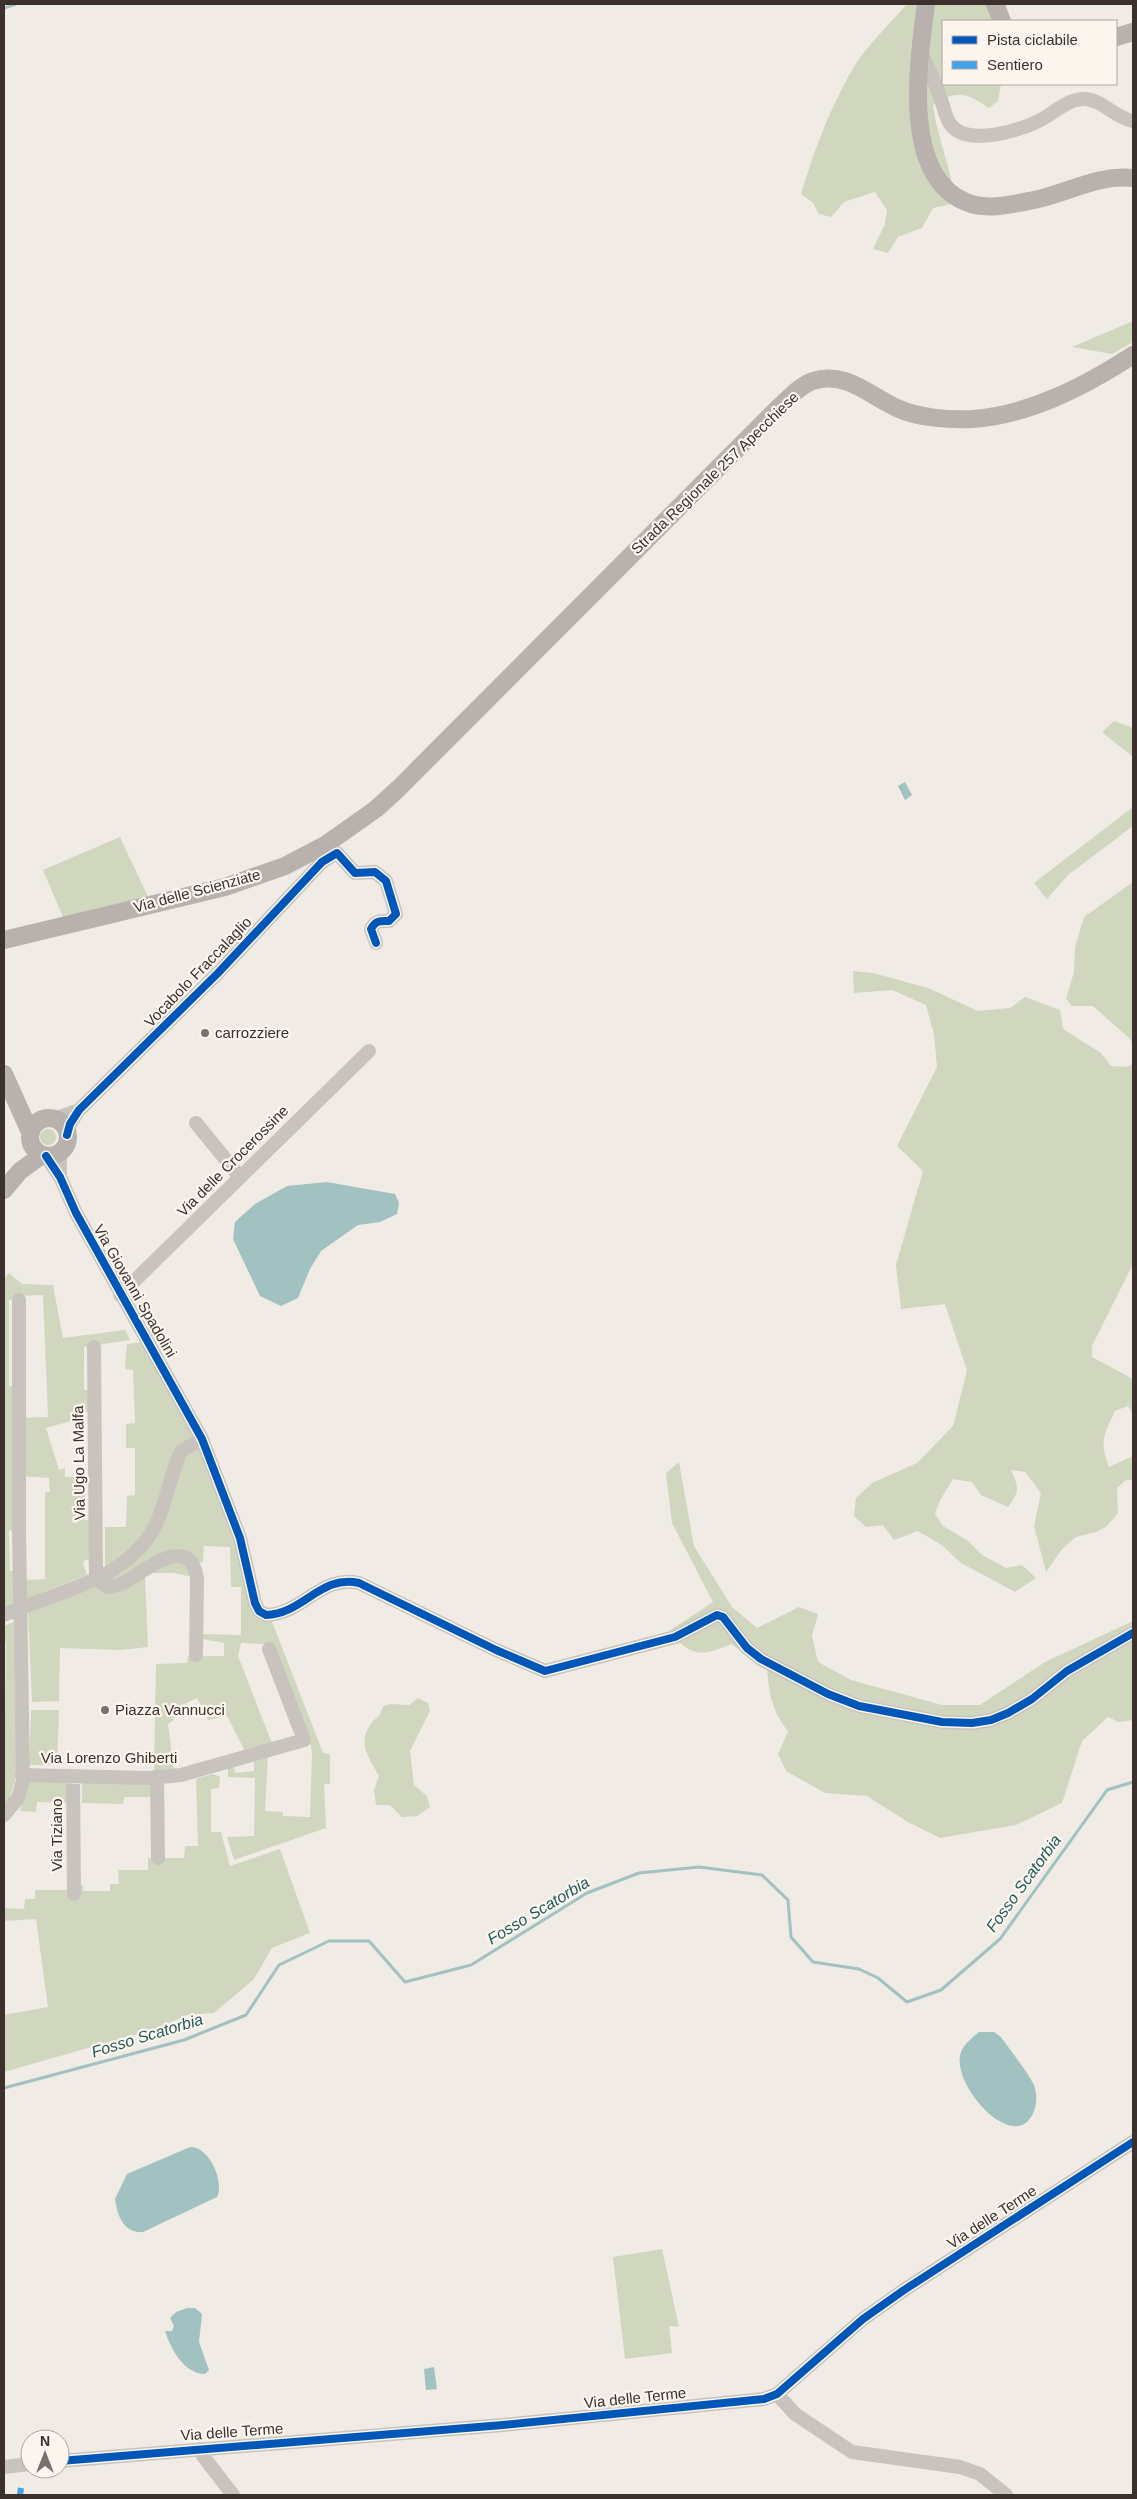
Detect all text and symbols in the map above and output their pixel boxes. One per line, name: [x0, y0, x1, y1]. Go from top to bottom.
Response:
legend: [942, 20, 1117, 85]
text: Pista ciclabile: [987, 31, 1078, 48]
text: Sentiero: [987, 56, 1043, 73]
street label: Strada Regionale 257 Apecchiese: [627, 388, 802, 557]
street label: Via delle Scienziate: [132, 865, 262, 916]
street label: Vocabolo Fraccalaglio: [141, 913, 255, 1030]
place label: carrozziere: [215, 1024, 289, 1041]
marker: carrozziere: [199, 1027, 211, 1039]
street label: Via delle Crocerossine: [174, 1102, 292, 1220]
street label: Via Giovanni Spadolini: [90, 1221, 180, 1360]
street label: Via Ugo La Malfa: [69, 1405, 88, 1521]
place label: Piazza Vannucci: [115, 1701, 225, 1718]
marker: Piazza Vannucci: [99, 1704, 111, 1716]
street label: Via Lorenzo Ghiberti: [41, 1749, 177, 1766]
street label: Via Tiziano: [48, 1798, 65, 1872]
water label: Fosso Scatorbia: [983, 1831, 1064, 1935]
water label: Fosso Scatorbia: [484, 1873, 592, 1947]
water label: Fosso Scatorbia: [89, 2010, 205, 2061]
street label: Via delle Terme: [944, 2181, 1039, 2252]
street label: Via delle Terme: [583, 2384, 687, 2411]
street label: Via delle Terme: [180, 2419, 284, 2444]
north arrow: [20, 2429, 70, 2479]
text: N: [40, 2433, 50, 2449]

